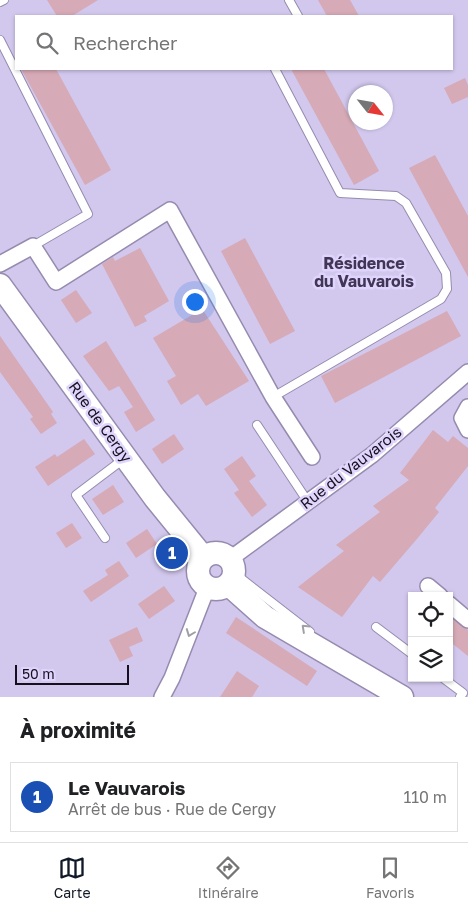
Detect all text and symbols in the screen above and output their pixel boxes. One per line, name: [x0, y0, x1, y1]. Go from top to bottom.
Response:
search box: [15, 15, 453, 70]
icon: search: [33, 29, 61, 57]
text: Rechercher: [73, 31, 178, 54]
north arrow: [348, 85, 393, 130]
district label: Résidence du Vauvarois: [314, 253, 414, 291]
your location: [182, 289, 208, 315]
street label: Rue de Cergy: [66, 378, 136, 466]
street label: Rue du Vauvarois: [296, 422, 405, 512]
pin: 1: [156, 534, 188, 572]
map controls: [408, 592, 453, 682]
button: locate: [408, 592, 453, 637]
one-way arrow: [301, 624, 310, 633]
one-way arrow: [186, 628, 196, 637]
button: layers: [408, 637, 453, 682]
scale bar: [15, 662, 129, 685]
text: 50 m: [22, 665, 55, 682]
text: À proximité: [20, 717, 136, 743]
text: Le Vauvarois: [68, 776, 186, 799]
text: 1: [33, 787, 41, 807]
text: 110 m: [403, 787, 447, 807]
text: Arrêt de bus · Rue de Cergy: [68, 799, 276, 819]
tab: Carte: [54, 854, 91, 901]
tab: Itinéraire: [198, 854, 259, 901]
tab: Favoris: [366, 854, 414, 901]

